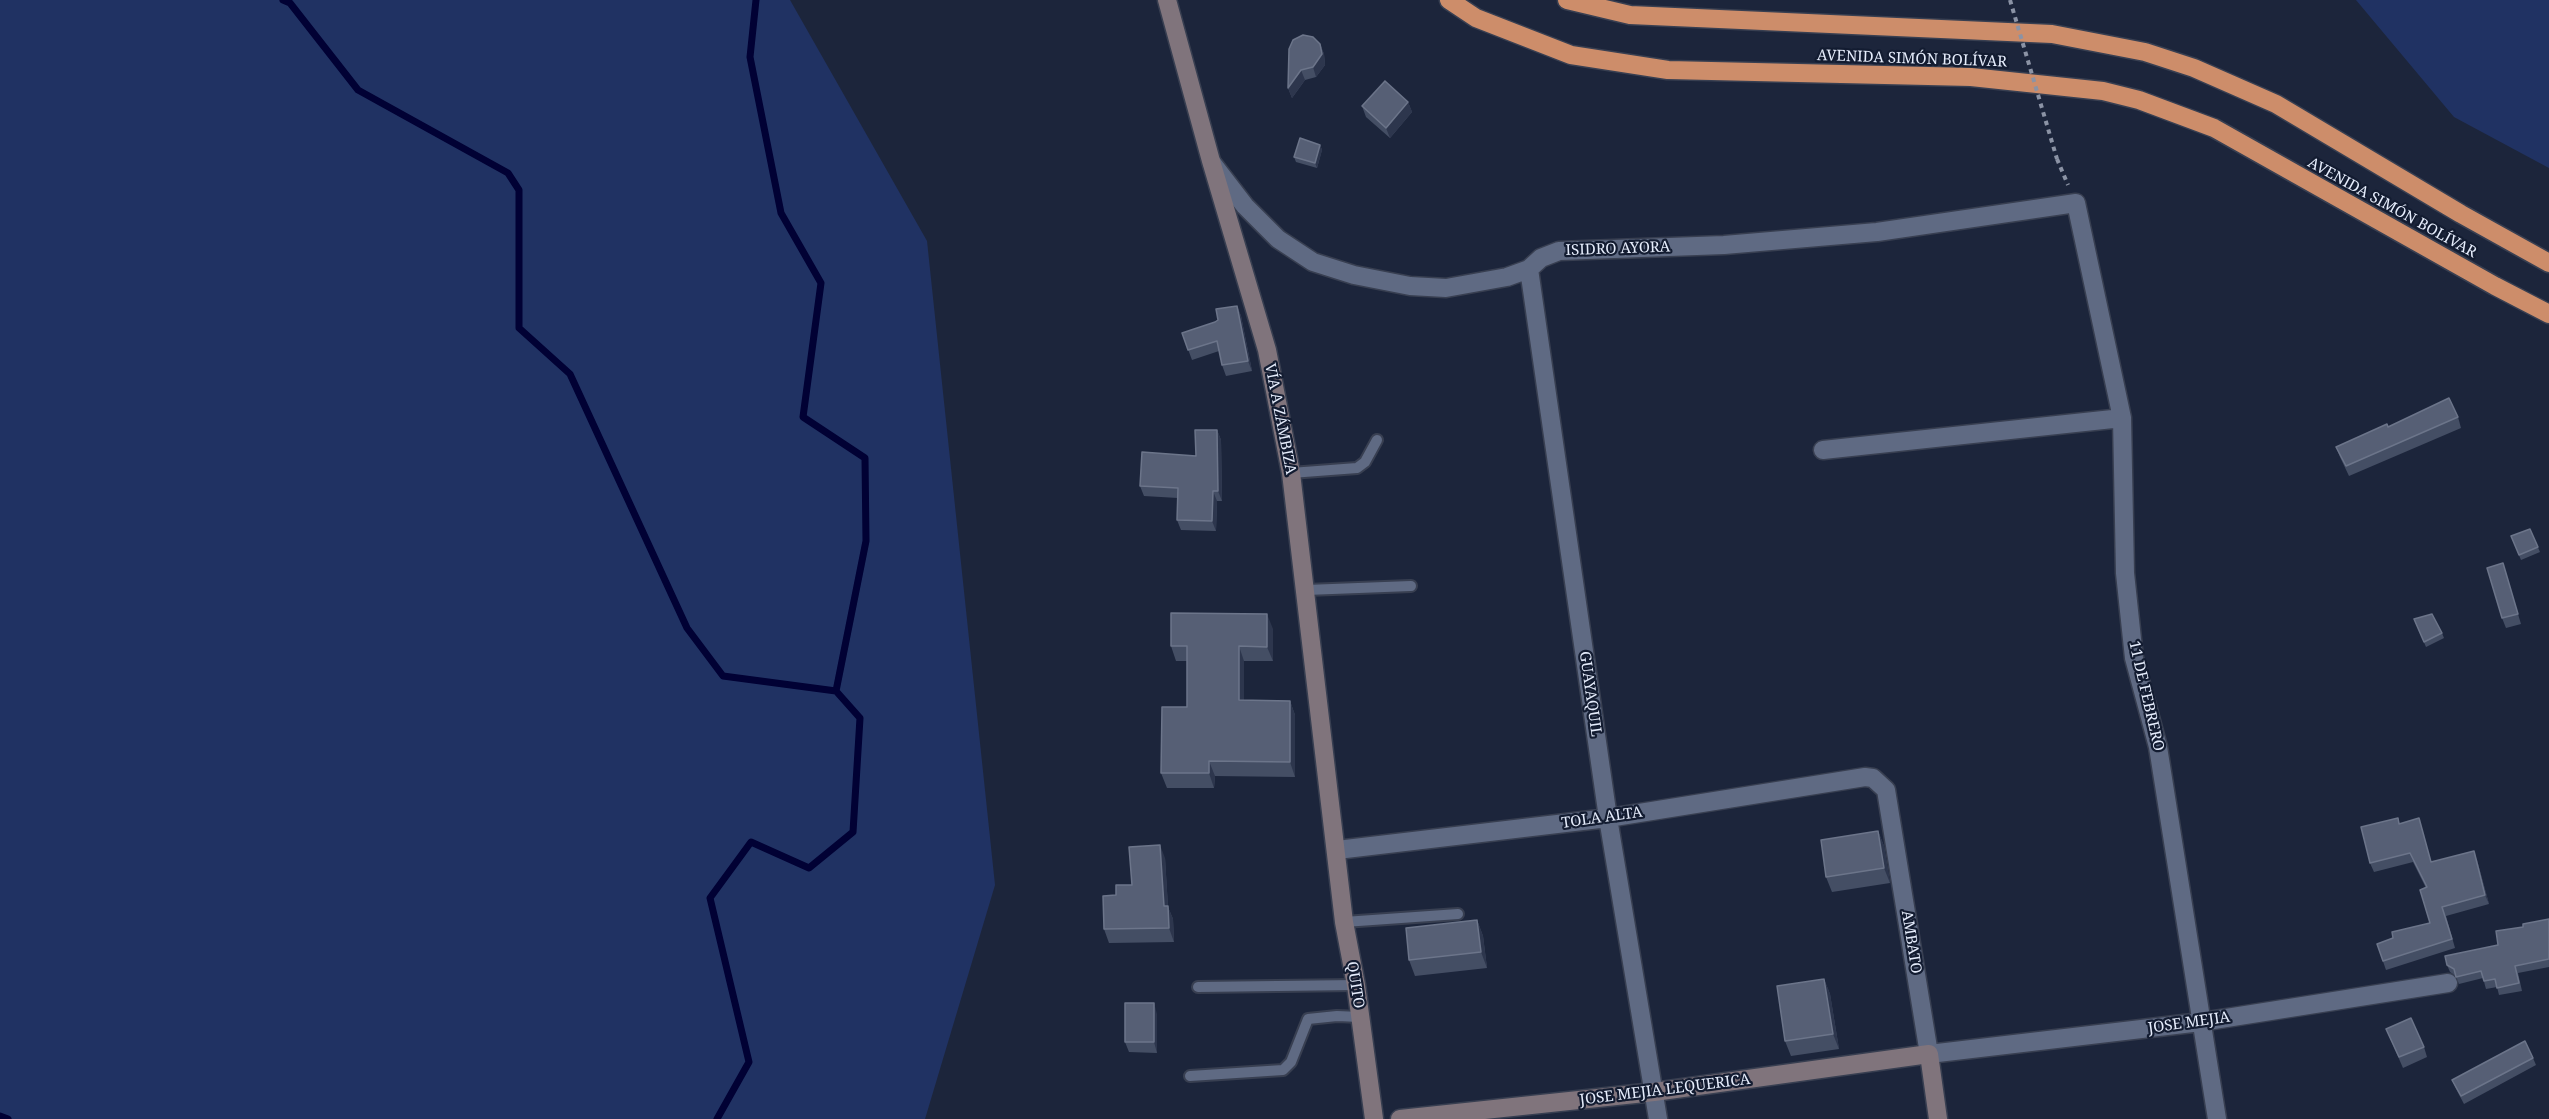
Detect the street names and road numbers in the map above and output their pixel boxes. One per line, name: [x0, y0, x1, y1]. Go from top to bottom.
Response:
street label: AVENIDA SIMÓN BOLÍVAR: [1817, 47, 2007, 71]
street label: AVENIDA SIMÓN BOLÍVAR: [2304, 154, 2480, 262]
street label: ISIDRO AYORA: [1565, 238, 1671, 260]
street label: VÍA A ZÁMBIZA: [1260, 362, 1300, 476]
street label: 11 DE FEBRERO: [2125, 639, 2167, 753]
street label: GUAYAQUIL: [1575, 650, 1605, 738]
street label: TOLA ALTA: [1560, 803, 1644, 833]
street label: AMBATO: [1897, 909, 1925, 975]
street label: QUITO: [1342, 960, 1368, 1010]
street label: JOSE MEJIA: [2147, 1008, 2231, 1038]
street label: JOSE MEJIA LEQUERICA: [1579, 1071, 1751, 1109]

